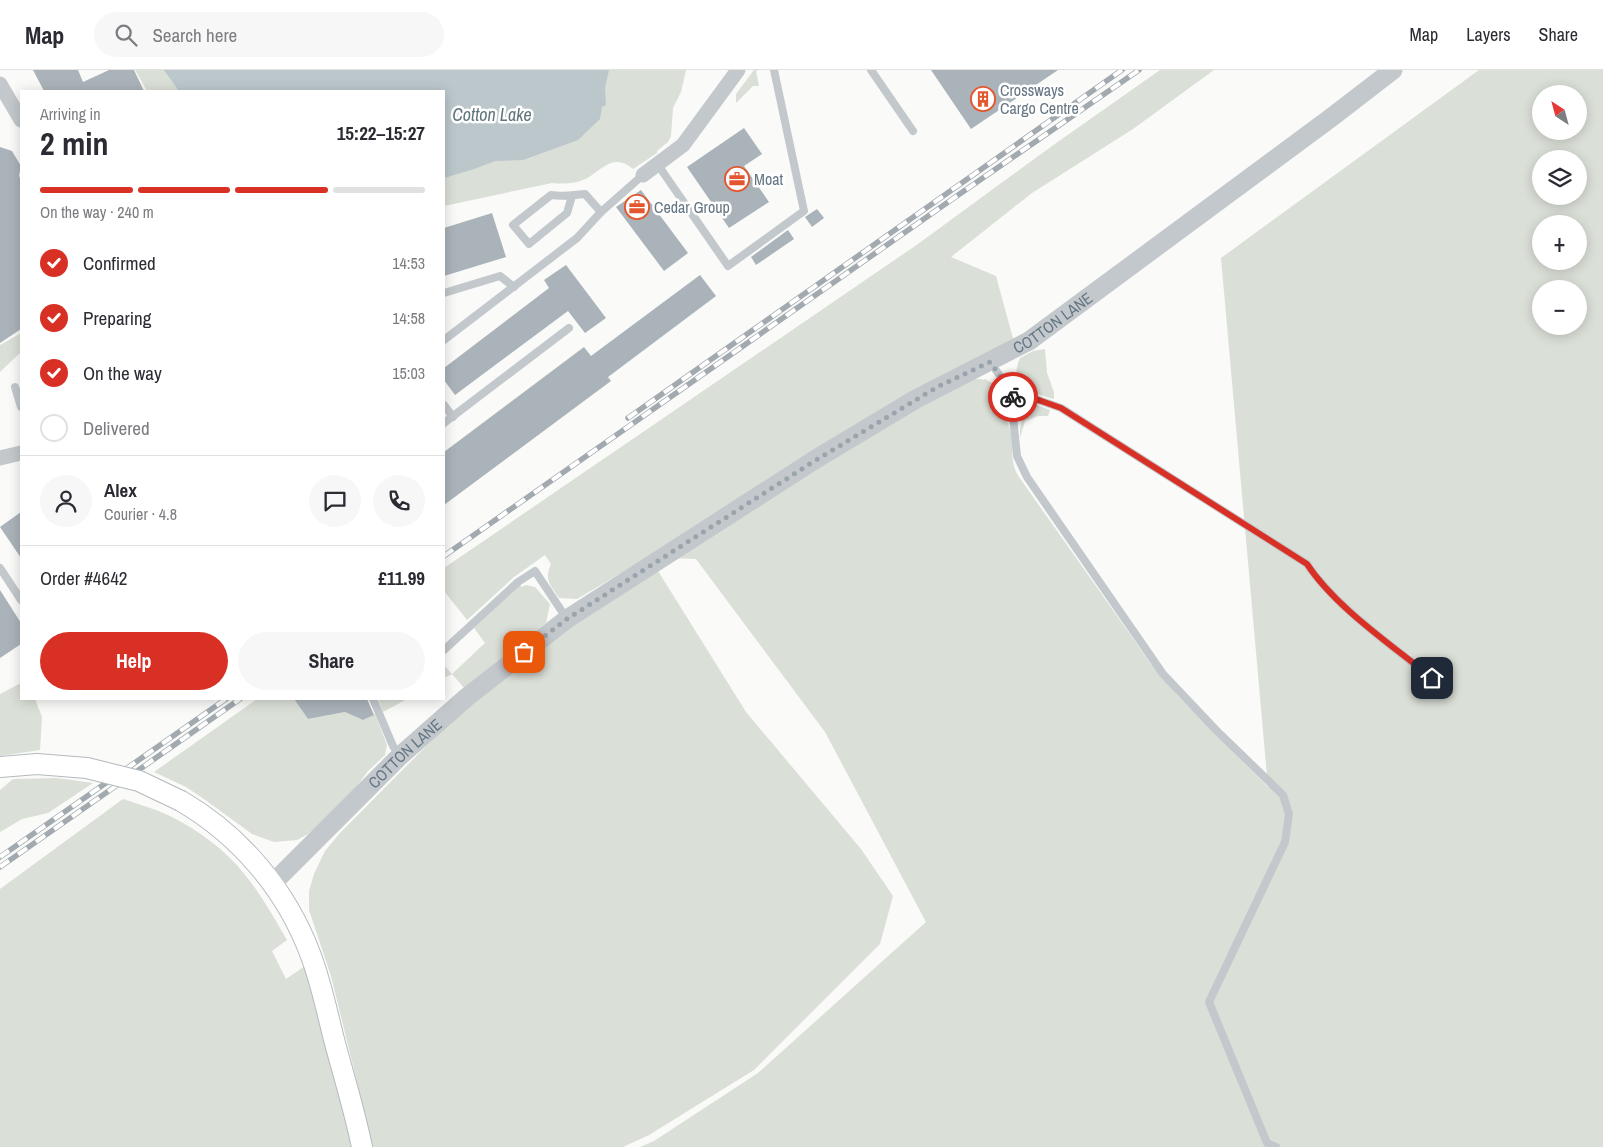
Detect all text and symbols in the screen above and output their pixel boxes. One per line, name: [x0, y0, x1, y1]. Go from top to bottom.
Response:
search box: [94, 12, 444, 57]
text: Map: [25, 19, 64, 51]
icon: search: [112, 21, 140, 49]
text: Search here: [152, 22, 237, 48]
text: Map: [1410, 22, 1438, 47]
text: Layers: [1466, 22, 1511, 47]
text: Share: [1539, 22, 1578, 47]
place label: Crossways Cargo Centre: [1000, 79, 1079, 119]
north arrow: [1532, 85, 1588, 140]
map controls: [1532, 85, 1587, 335]
building icon: Crossways Cargo Centre: [970, 86, 996, 112]
water label: Cotton Lake: [452, 102, 532, 127]
text: Arriving in: [40, 103, 101, 125]
text: 15:22–15:27: [337, 120, 425, 146]
text: 2 min: [40, 122, 109, 165]
button: layers: [1532, 150, 1587, 205]
office icon: Moat: [724, 166, 750, 192]
place label: Moat: [754, 168, 784, 190]
office icon: Cedar Group: [624, 194, 650, 220]
place label: Cedar Group: [654, 196, 730, 218]
text: On the way · 240 m: [40, 201, 154, 223]
button: +: [1532, 215, 1587, 270]
icon: check: [40, 249, 68, 277]
text: Confirmed: [83, 250, 156, 276]
text: 14:53: [392, 252, 425, 274]
button: −: [1532, 280, 1587, 335]
street label: COTTON LANE: [1009, 287, 1097, 359]
icon: check: [40, 304, 68, 332]
text: Preparing: [83, 305, 151, 331]
text: 14:58: [392, 307, 425, 329]
icon: check: [40, 359, 68, 387]
text: On the way: [83, 360, 162, 386]
text: 15:03: [392, 362, 425, 384]
courier: [988, 372, 1038, 422]
icon: bike: [999, 383, 1027, 411]
text: Delivered: [83, 415, 150, 441]
button: person: [40, 475, 92, 527]
button: chat: [309, 475, 361, 527]
button: phone: [373, 475, 425, 527]
text: Alex: [104, 477, 137, 503]
text: Courier · 4.8: [104, 503, 177, 525]
text: Order #4642: [40, 565, 127, 591]
text: £11.99: [378, 565, 425, 591]
pin: [503, 631, 545, 673]
button: Help: [40, 632, 228, 690]
button: Share: [238, 632, 425, 690]
icon: bag: [510, 638, 538, 666]
pin: [1411, 657, 1453, 699]
icon: home: [1418, 664, 1446, 692]
street label: COTTON LANE: [363, 713, 446, 793]

